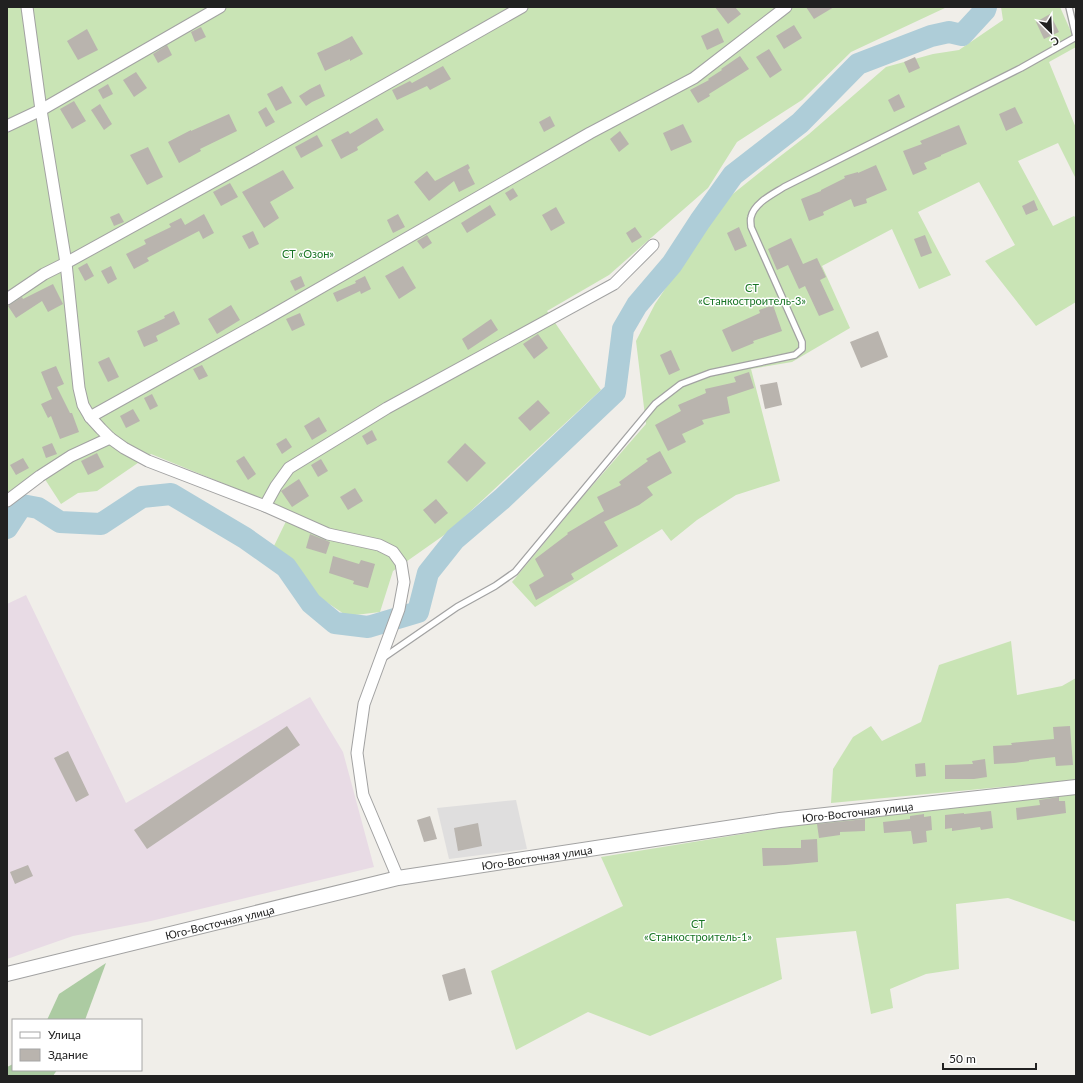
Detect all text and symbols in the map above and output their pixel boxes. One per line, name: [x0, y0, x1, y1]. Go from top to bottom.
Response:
north arrow: [1031, 12, 1071, 52]
text: С: [1049, 34, 1061, 49]
park label: СТ «Озон»: [282, 247, 334, 260]
park label: СТ «Станкостроитель-3»: [698, 281, 806, 307]
street label: Юго-Восточная улица: [801, 799, 914, 824]
street label: Юго-Восточная улица: [481, 842, 593, 872]
street label: Юго-Восточная улица: [164, 902, 276, 941]
park label: СТ «Станкостроитель-1»: [644, 917, 752, 943]
legend: [12, 1019, 142, 1071]
text: Улица: [48, 1027, 81, 1042]
scale bar: [943, 1045, 1036, 1071]
text: Здание: [48, 1047, 88, 1062]
text: 50 m: [949, 1051, 976, 1066]

